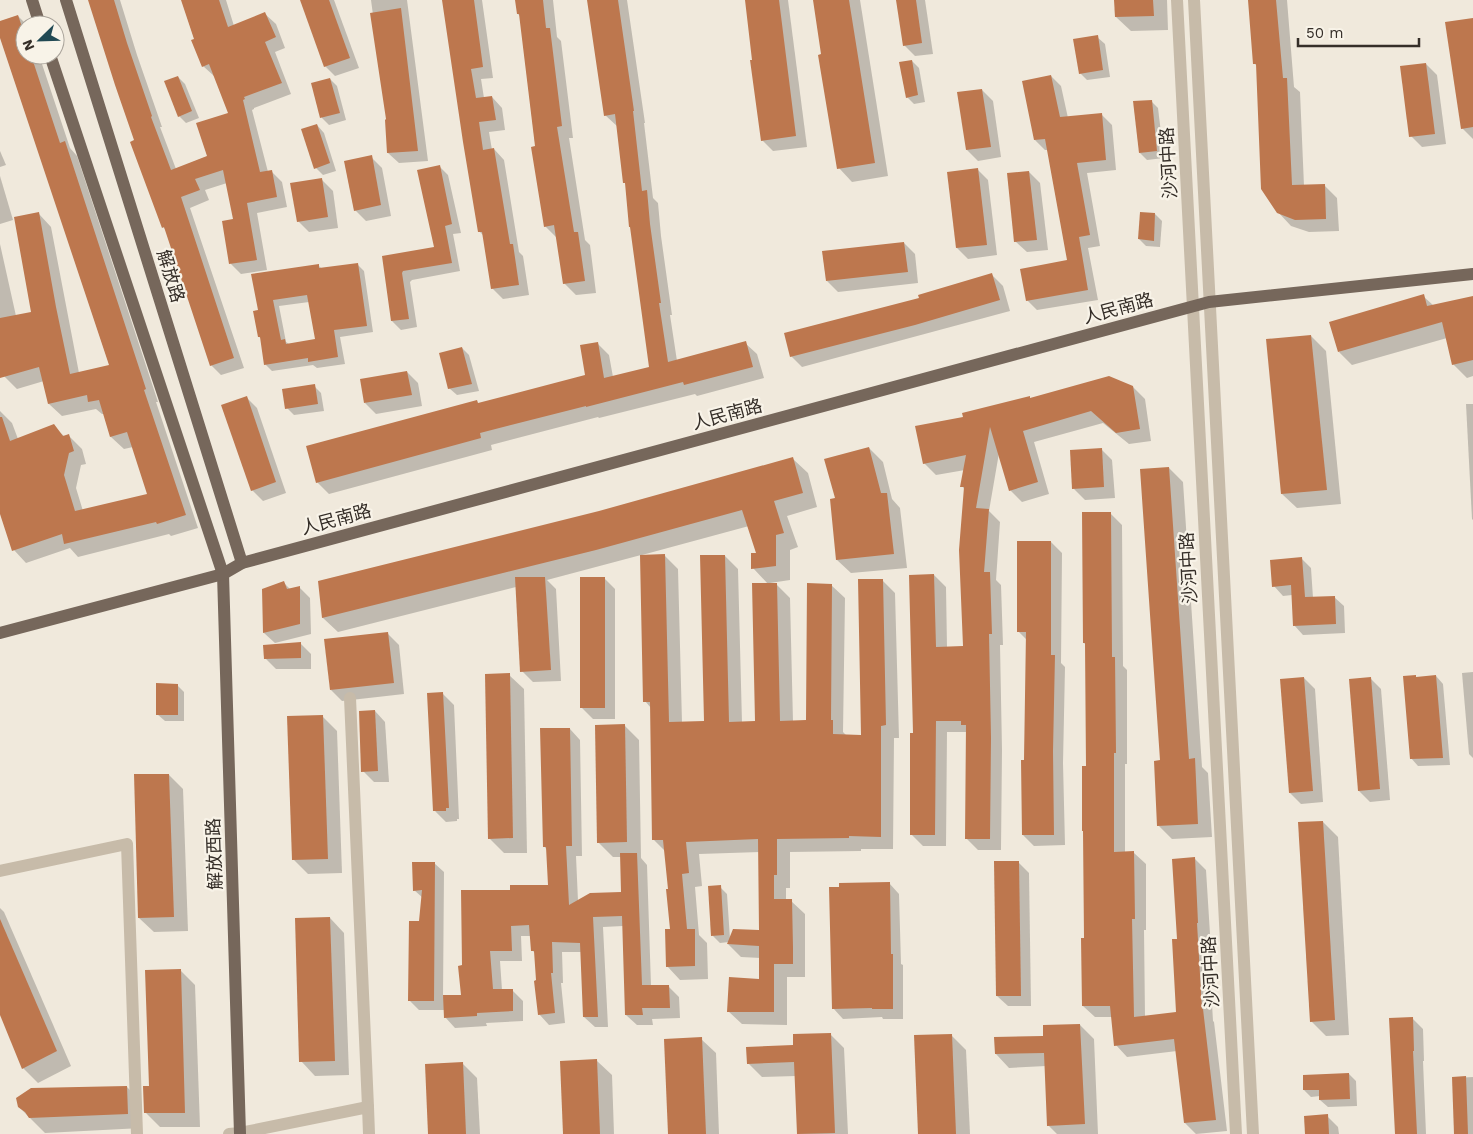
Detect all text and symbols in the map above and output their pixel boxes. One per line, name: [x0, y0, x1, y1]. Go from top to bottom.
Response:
north arrow: [15, 15, 65, 65]
scale bar: [1298, 15, 1419, 47]
text: 50 m: [1306, 24, 1343, 42]
text: N: [19, 37, 37, 53]
street label: 沙河中路: [1156, 126, 1180, 200]
street label: 解放路: [153, 247, 189, 305]
street label: 人民南路: [1081, 289, 1155, 327]
street label: 人民南路: [690, 395, 764, 433]
street label: 人民南路: [299, 500, 373, 538]
street label: 沙河中路: [1176, 531, 1200, 605]
street label: 解放西路: [202, 818, 226, 890]
street label: 沙河中路: [1198, 935, 1222, 1009]

